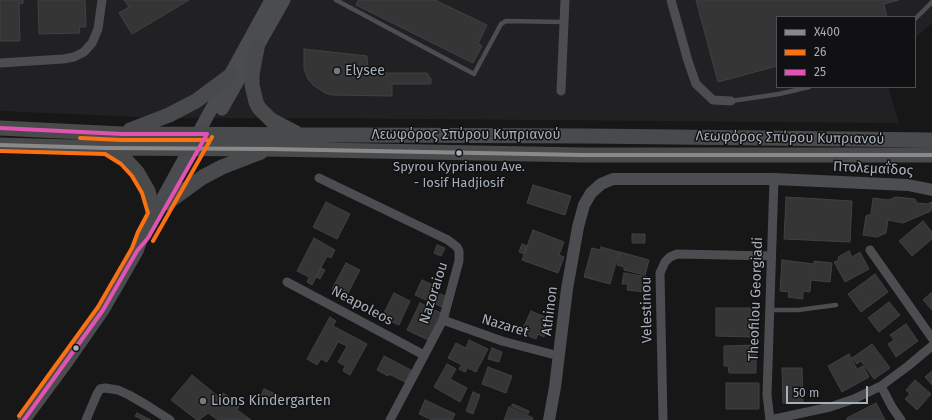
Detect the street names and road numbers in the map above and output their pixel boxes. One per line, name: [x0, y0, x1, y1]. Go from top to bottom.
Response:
street label: Λεωφόρος Σπύρου Κυπριανού: [372, 127, 560, 143]
street label: Λεωφόρος Σπύρου Κυπριανού: [695, 128, 885, 148]
street label: Πτολεμαΐδος: [832, 159, 914, 179]
street label: Theofilou Georgiadi: [745, 237, 767, 361]
street label: Nazoraiou: [416, 260, 452, 326]
street label: Velestinou: [638, 276, 656, 344]
street label: Neapoleos: [328, 283, 396, 329]
street label: Athinon: [539, 285, 561, 337]
street label: Nazaret: [479, 311, 531, 341]

